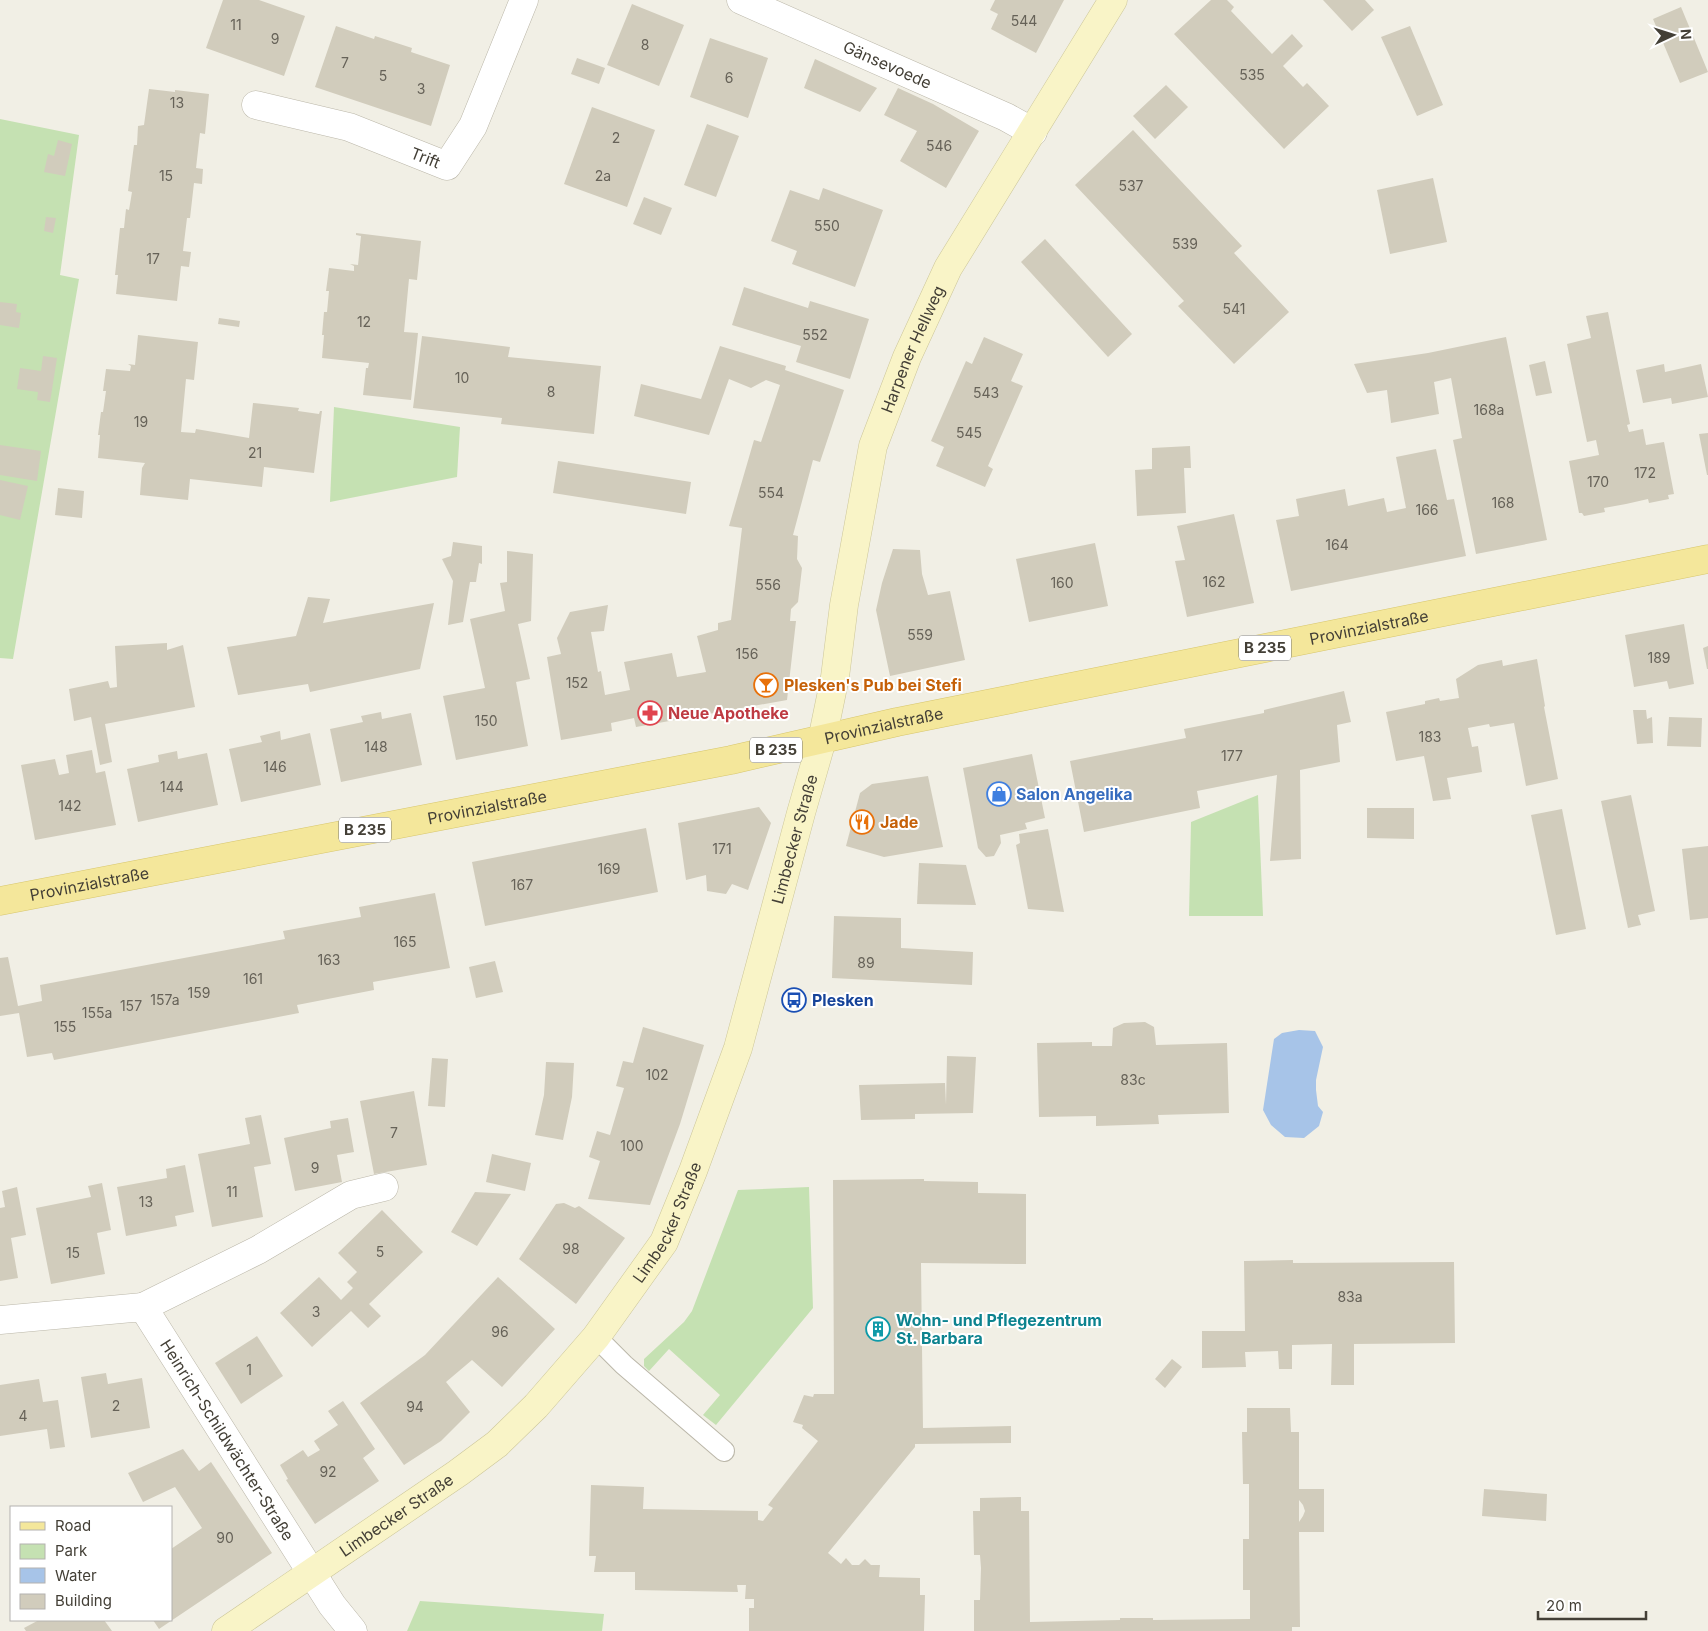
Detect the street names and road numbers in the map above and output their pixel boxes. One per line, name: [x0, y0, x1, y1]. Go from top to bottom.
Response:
street label: Gänsevoede: [840, 36, 935, 93]
street label: Trift: [408, 143, 443, 172]
street label: Harpener Hellweg: [877, 282, 949, 416]
street label: Provinzialstraße: [1307, 605, 1430, 649]
road number: B 235: [1239, 636, 1291, 660]
street label: Provinzialstraße: [822, 703, 945, 748]
road number: B 235: [750, 738, 802, 762]
street label: Limbecker Straße: [767, 772, 822, 906]
street label: Provinzialstraße: [426, 786, 548, 828]
road number: B 235: [339, 818, 391, 842]
street label: Provinzialstraße: [28, 862, 151, 905]
street label: Limbecker Straße: [628, 1159, 705, 1287]
street label: Heinrich-Schildwächter-Straße: [156, 1335, 299, 1544]
street label: Limbecker Straße: [336, 1469, 457, 1561]

